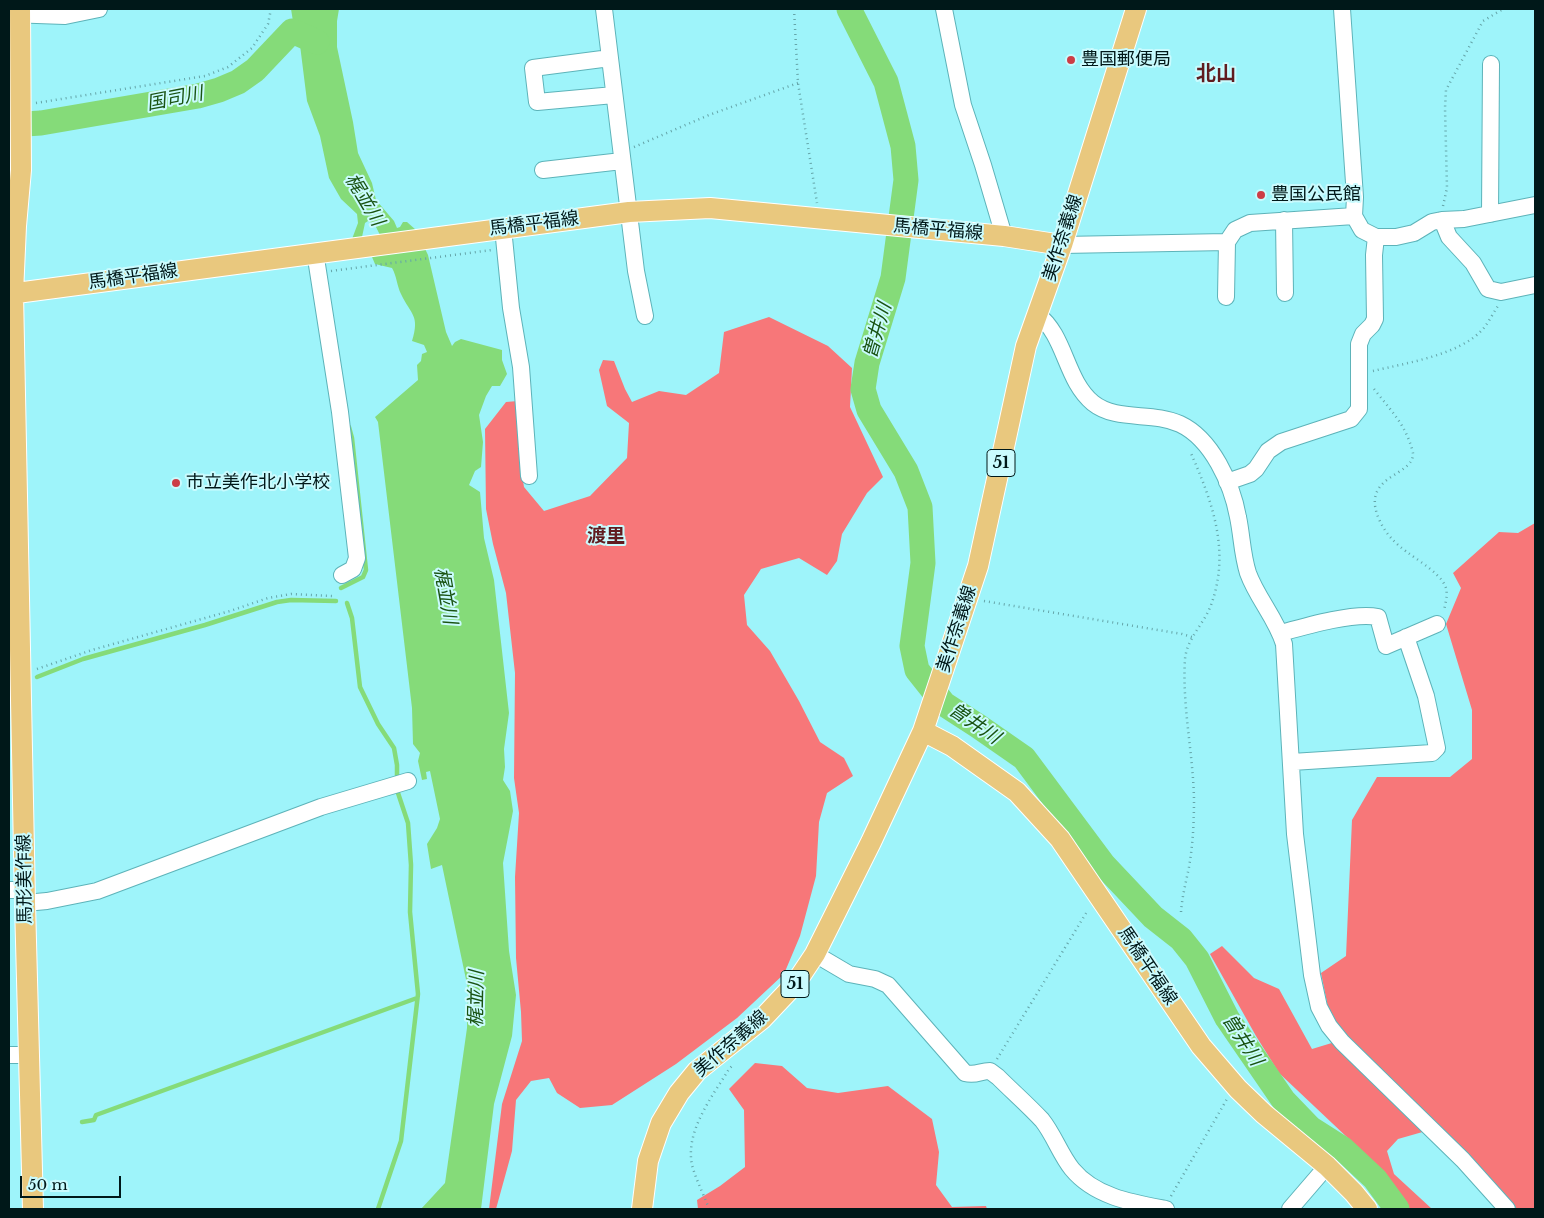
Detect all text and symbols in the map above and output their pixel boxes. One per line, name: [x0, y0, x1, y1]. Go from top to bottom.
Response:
place label: 豊国郵便局: [1081, 49, 1171, 71]
marker: 豊国郵便局: [1065, 54, 1077, 66]
district label: 北山: [1196, 62, 1236, 86]
water label: 国司川: [145, 82, 205, 116]
water label: 梶並川: [340, 170, 388, 230]
place label: 豊国公民館: [1271, 184, 1361, 206]
marker: 豊国公民館: [1255, 189, 1267, 201]
street label: 美作奈義線: [1039, 192, 1087, 284]
street label: 馬橋平福線: [488, 208, 580, 240]
street label: 馬橋平福線: [892, 215, 984, 245]
street label: 馬橋平福線: [87, 260, 179, 294]
water label: 曽井川: [859, 300, 897, 362]
road number: 51: [987, 449, 1015, 476]
place label: 市立美作北小学校: [186, 472, 330, 494]
marker: 市立美作北小学校: [170, 477, 182, 489]
district label: 渡里: [587, 526, 625, 548]
water label: 梶並川: [429, 566, 461, 626]
street label: 美作奈義線: [933, 583, 981, 675]
water label: 曽井川: [944, 699, 1004, 749]
street label: 馬形美作線: [13, 834, 37, 924]
street label: 馬橋平福線: [1113, 923, 1181, 1009]
water label: 梶並川: [465, 970, 489, 1028]
road number: 51: [781, 971, 809, 998]
street label: 美作奈義線: [690, 1006, 772, 1082]
water label: 曽井川: [1217, 1010, 1267, 1070]
scale bar: [22, 1166, 124, 1198]
text: 50 m: [28, 1175, 68, 1194]

